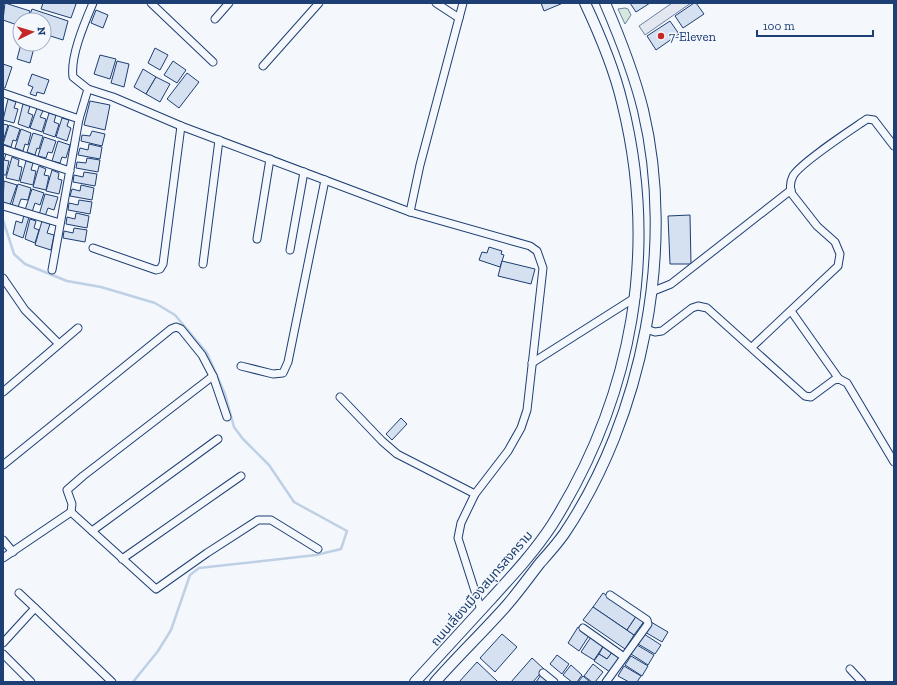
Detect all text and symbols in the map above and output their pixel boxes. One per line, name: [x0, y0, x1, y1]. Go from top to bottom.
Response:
north arrow: [12, 12, 52, 52]
scale bar: [757, 12, 873, 38]
text: 100 m: [763, 19, 795, 33]
text: N: [35, 26, 48, 37]
place label: 7-Eleven: [669, 29, 717, 44]
marker: 7-Eleven: [656, 31, 666, 41]
street label: ถนนเลี่ยงเมืองสมุทรสงคราม: [426, 526, 535, 649]

